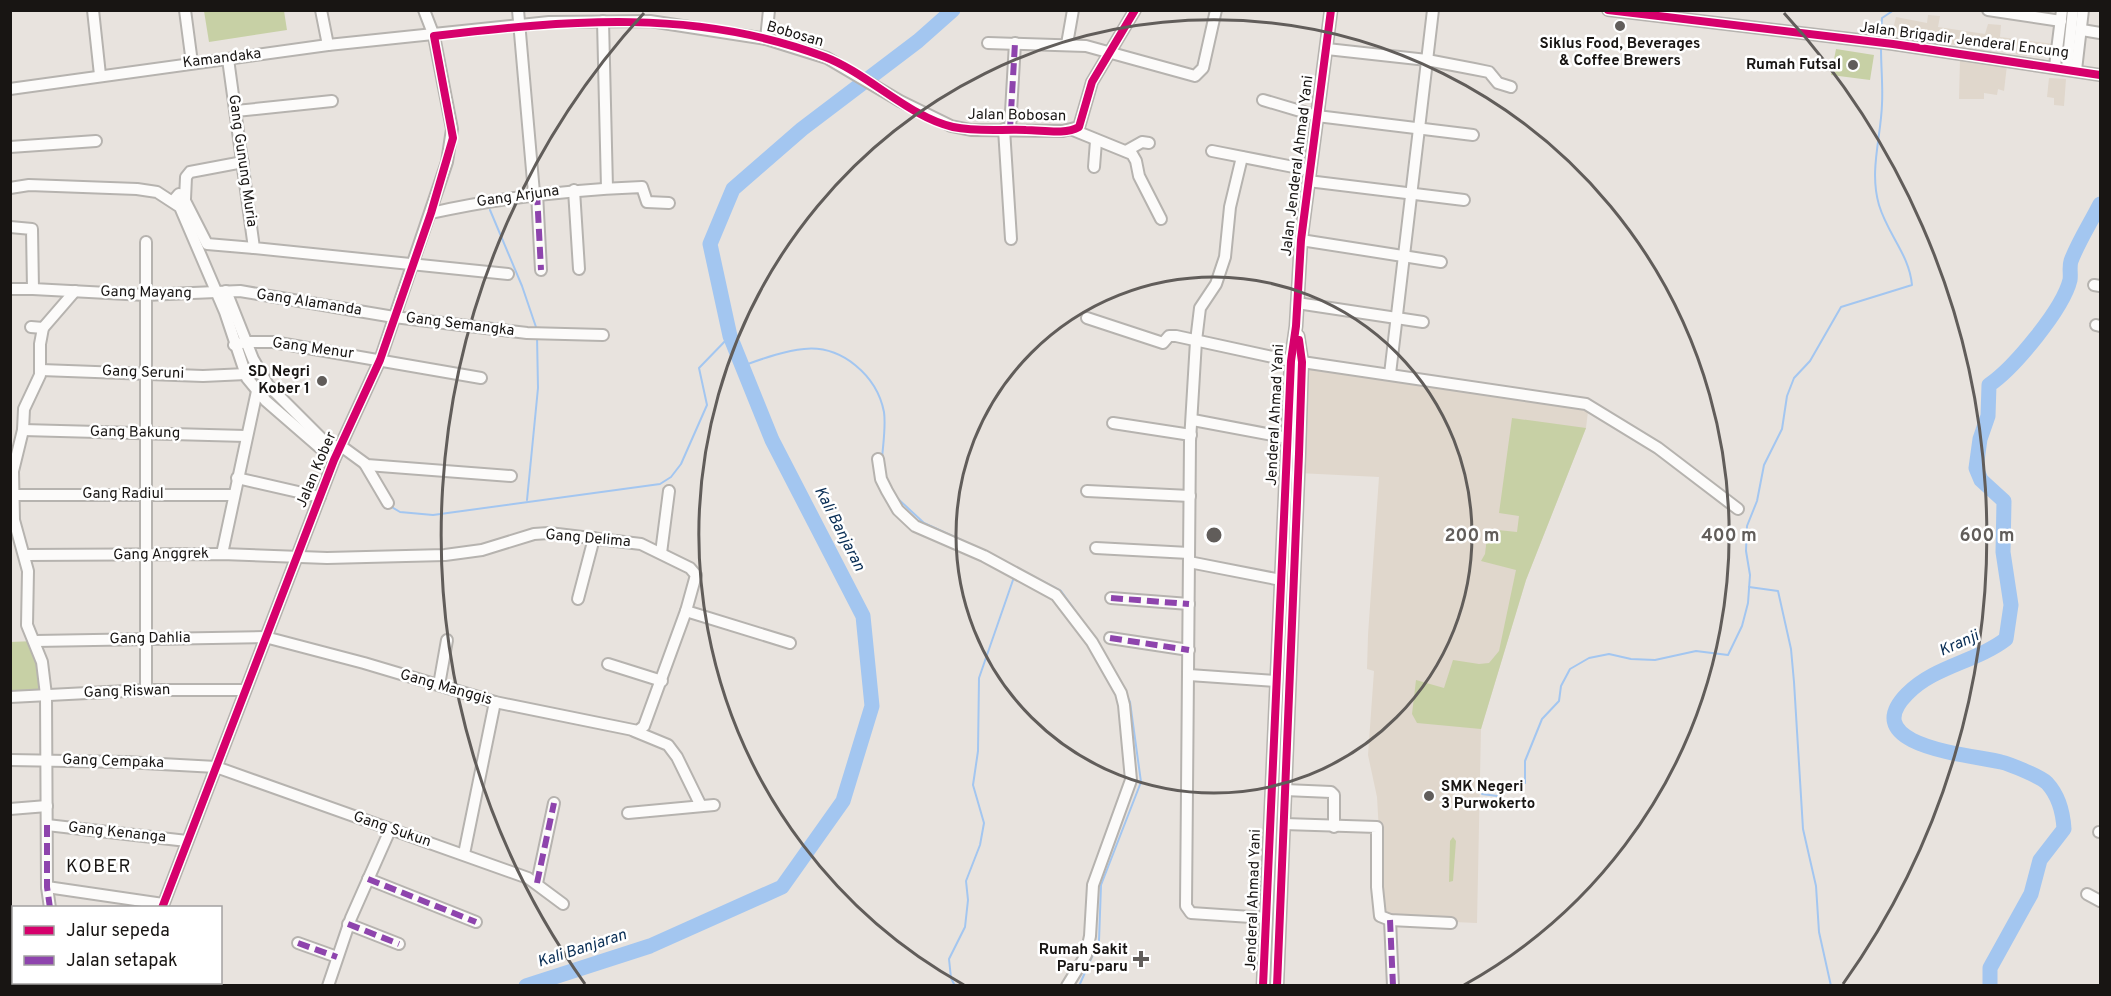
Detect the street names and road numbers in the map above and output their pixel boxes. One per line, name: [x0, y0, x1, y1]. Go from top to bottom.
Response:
street label: Bobosan: [764, 18, 826, 52]
street label: Jalan Brigadir Jenderal Encung: [1858, 19, 2070, 63]
street label: Kamandaka: [182, 45, 262, 73]
street label: Jalan Jenderal Ahmad Yani: [1277, 74, 1319, 258]
street label: Gang Gunung Muria: [223, 94, 261, 228]
street label: Jalan Bobosan: [967, 106, 1067, 126]
street label: Gang Arjuna: [475, 182, 561, 212]
street label: Gang Mayang: [100, 283, 192, 303]
street label: Gang Alamanda: [255, 285, 363, 321]
street label: Gang Semangka: [405, 309, 515, 341]
street label: Gang Menur: [271, 334, 355, 364]
street label: Jenderal Ahmad Yani: [1263, 344, 1289, 486]
street label: Gang Seruni: [101, 362, 185, 384]
street label: Gang Bakung: [90, 423, 180, 443]
street label: Jalan Kober: [292, 429, 342, 511]
street label: Gang Radiul: [82, 485, 164, 504]
street label: Gang Delima: [545, 526, 631, 552]
street label: Gang Anggrek: [113, 545, 209, 565]
street label: Gang Dahlia: [109, 629, 191, 649]
street label: Gang Manggis: [398, 666, 494, 710]
street label: Gang Riswan: [83, 681, 171, 703]
street label: Gang Cempaka: [62, 751, 164, 773]
street label: Gang Sukun: [351, 808, 433, 852]
street label: Gang Kenanga: [67, 818, 167, 848]
street label: Jenderal Ahmad Yani: [1242, 829, 1266, 971]

